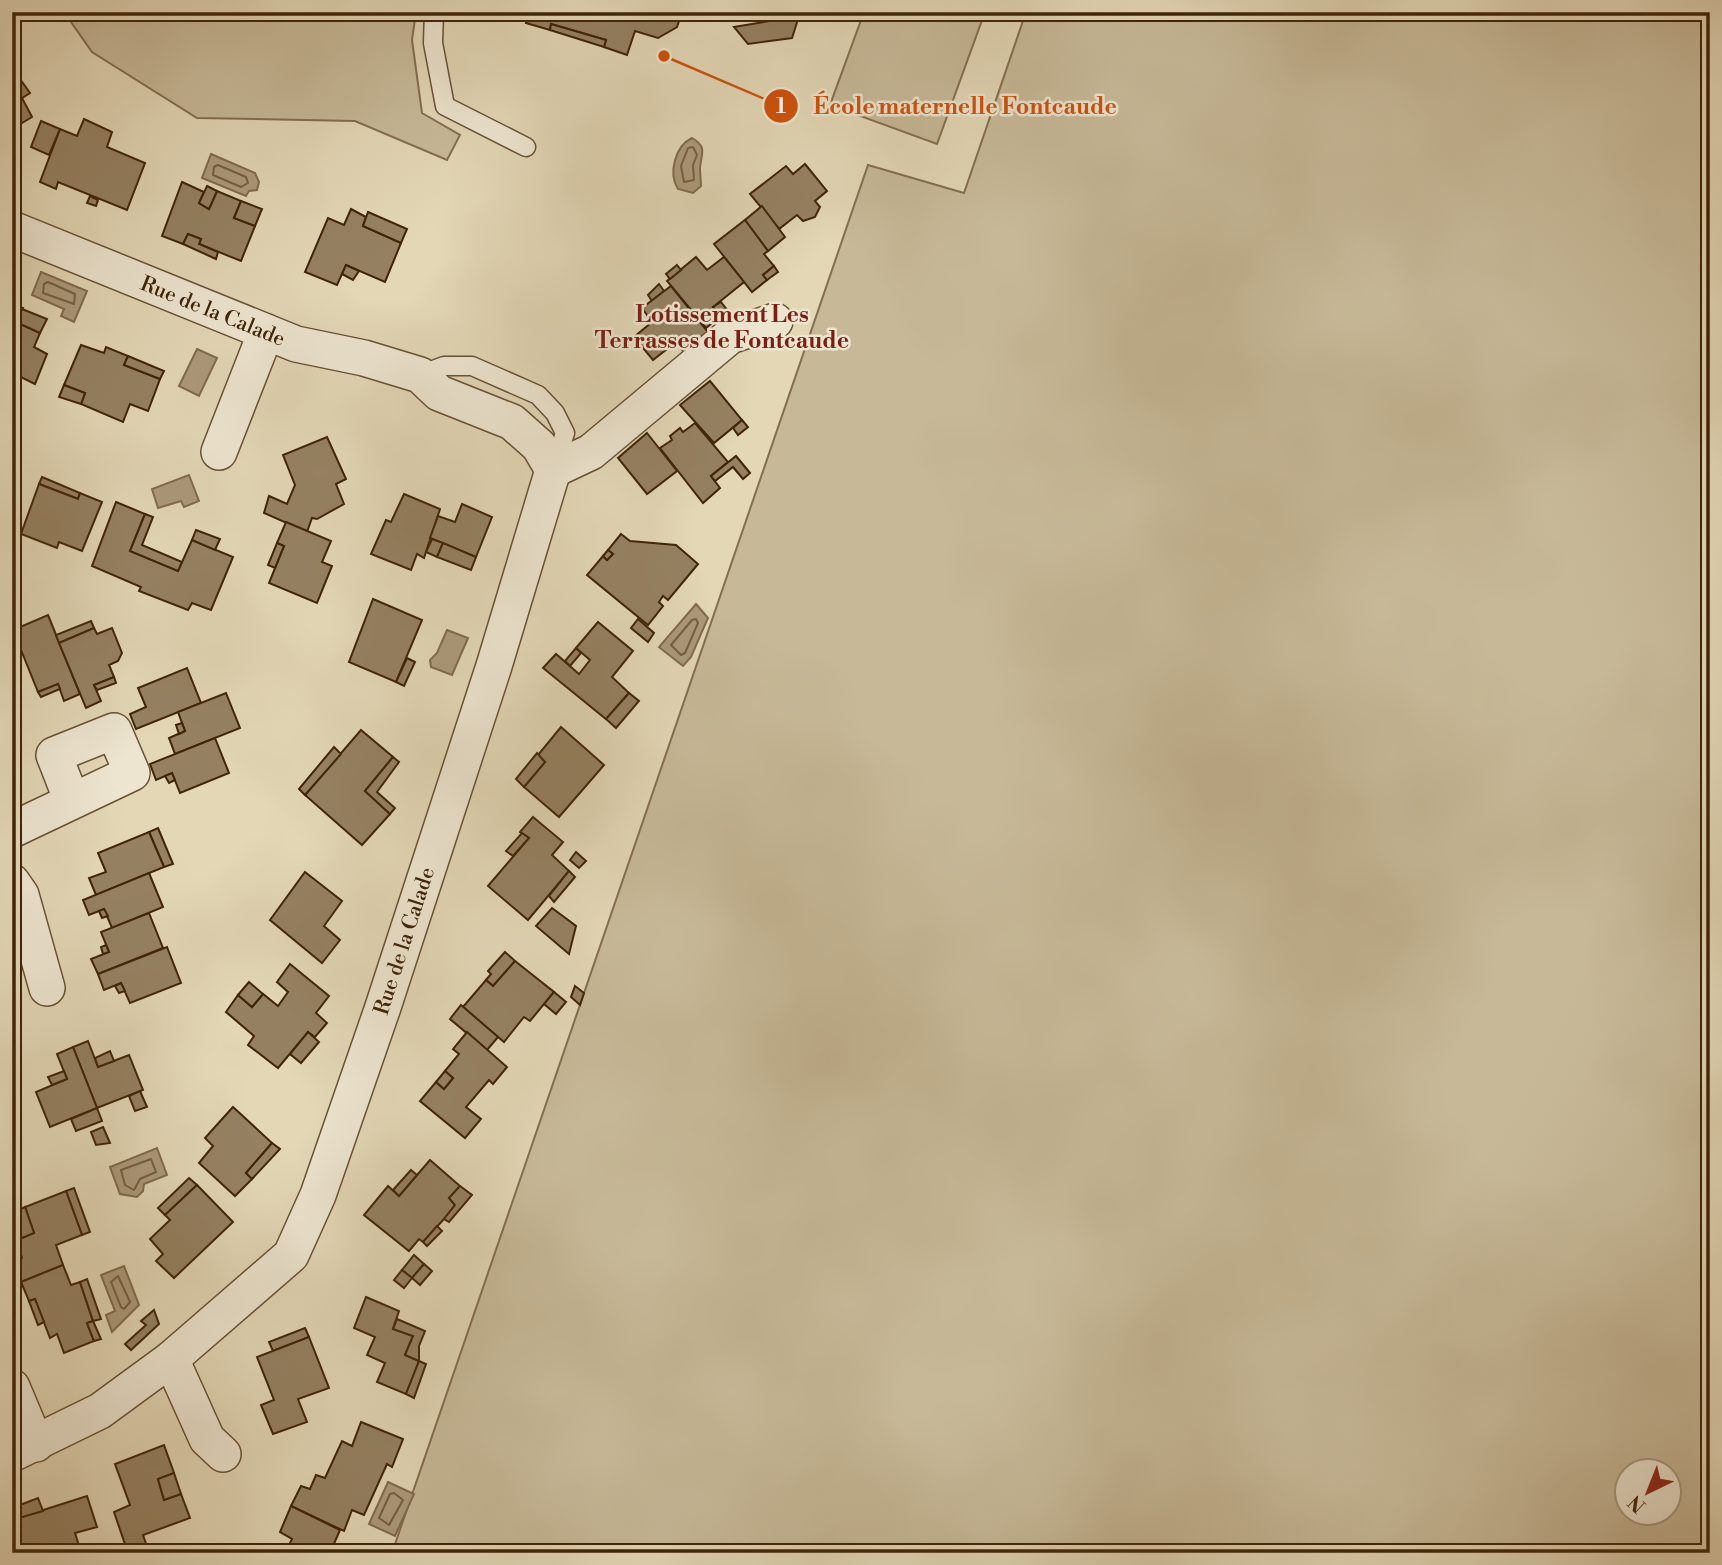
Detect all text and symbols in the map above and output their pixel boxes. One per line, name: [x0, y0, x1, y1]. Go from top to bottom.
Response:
callout: École maternelle Fontcaude: [764, 84, 1130, 128]
text: École maternelle Fontcaude: [813, 90, 1117, 121]
text: 1: [776, 94, 786, 120]
street label: Rue de la Calade: [136, 271, 289, 353]
district label: Lotissement Les Terrasses de Fontcaude: [595, 301, 849, 355]
street label: Rue de la Calade: [369, 864, 441, 1018]
north arrow: [1614, 1456, 1684, 1526]
text: N: [1623, 1490, 1651, 1518]

